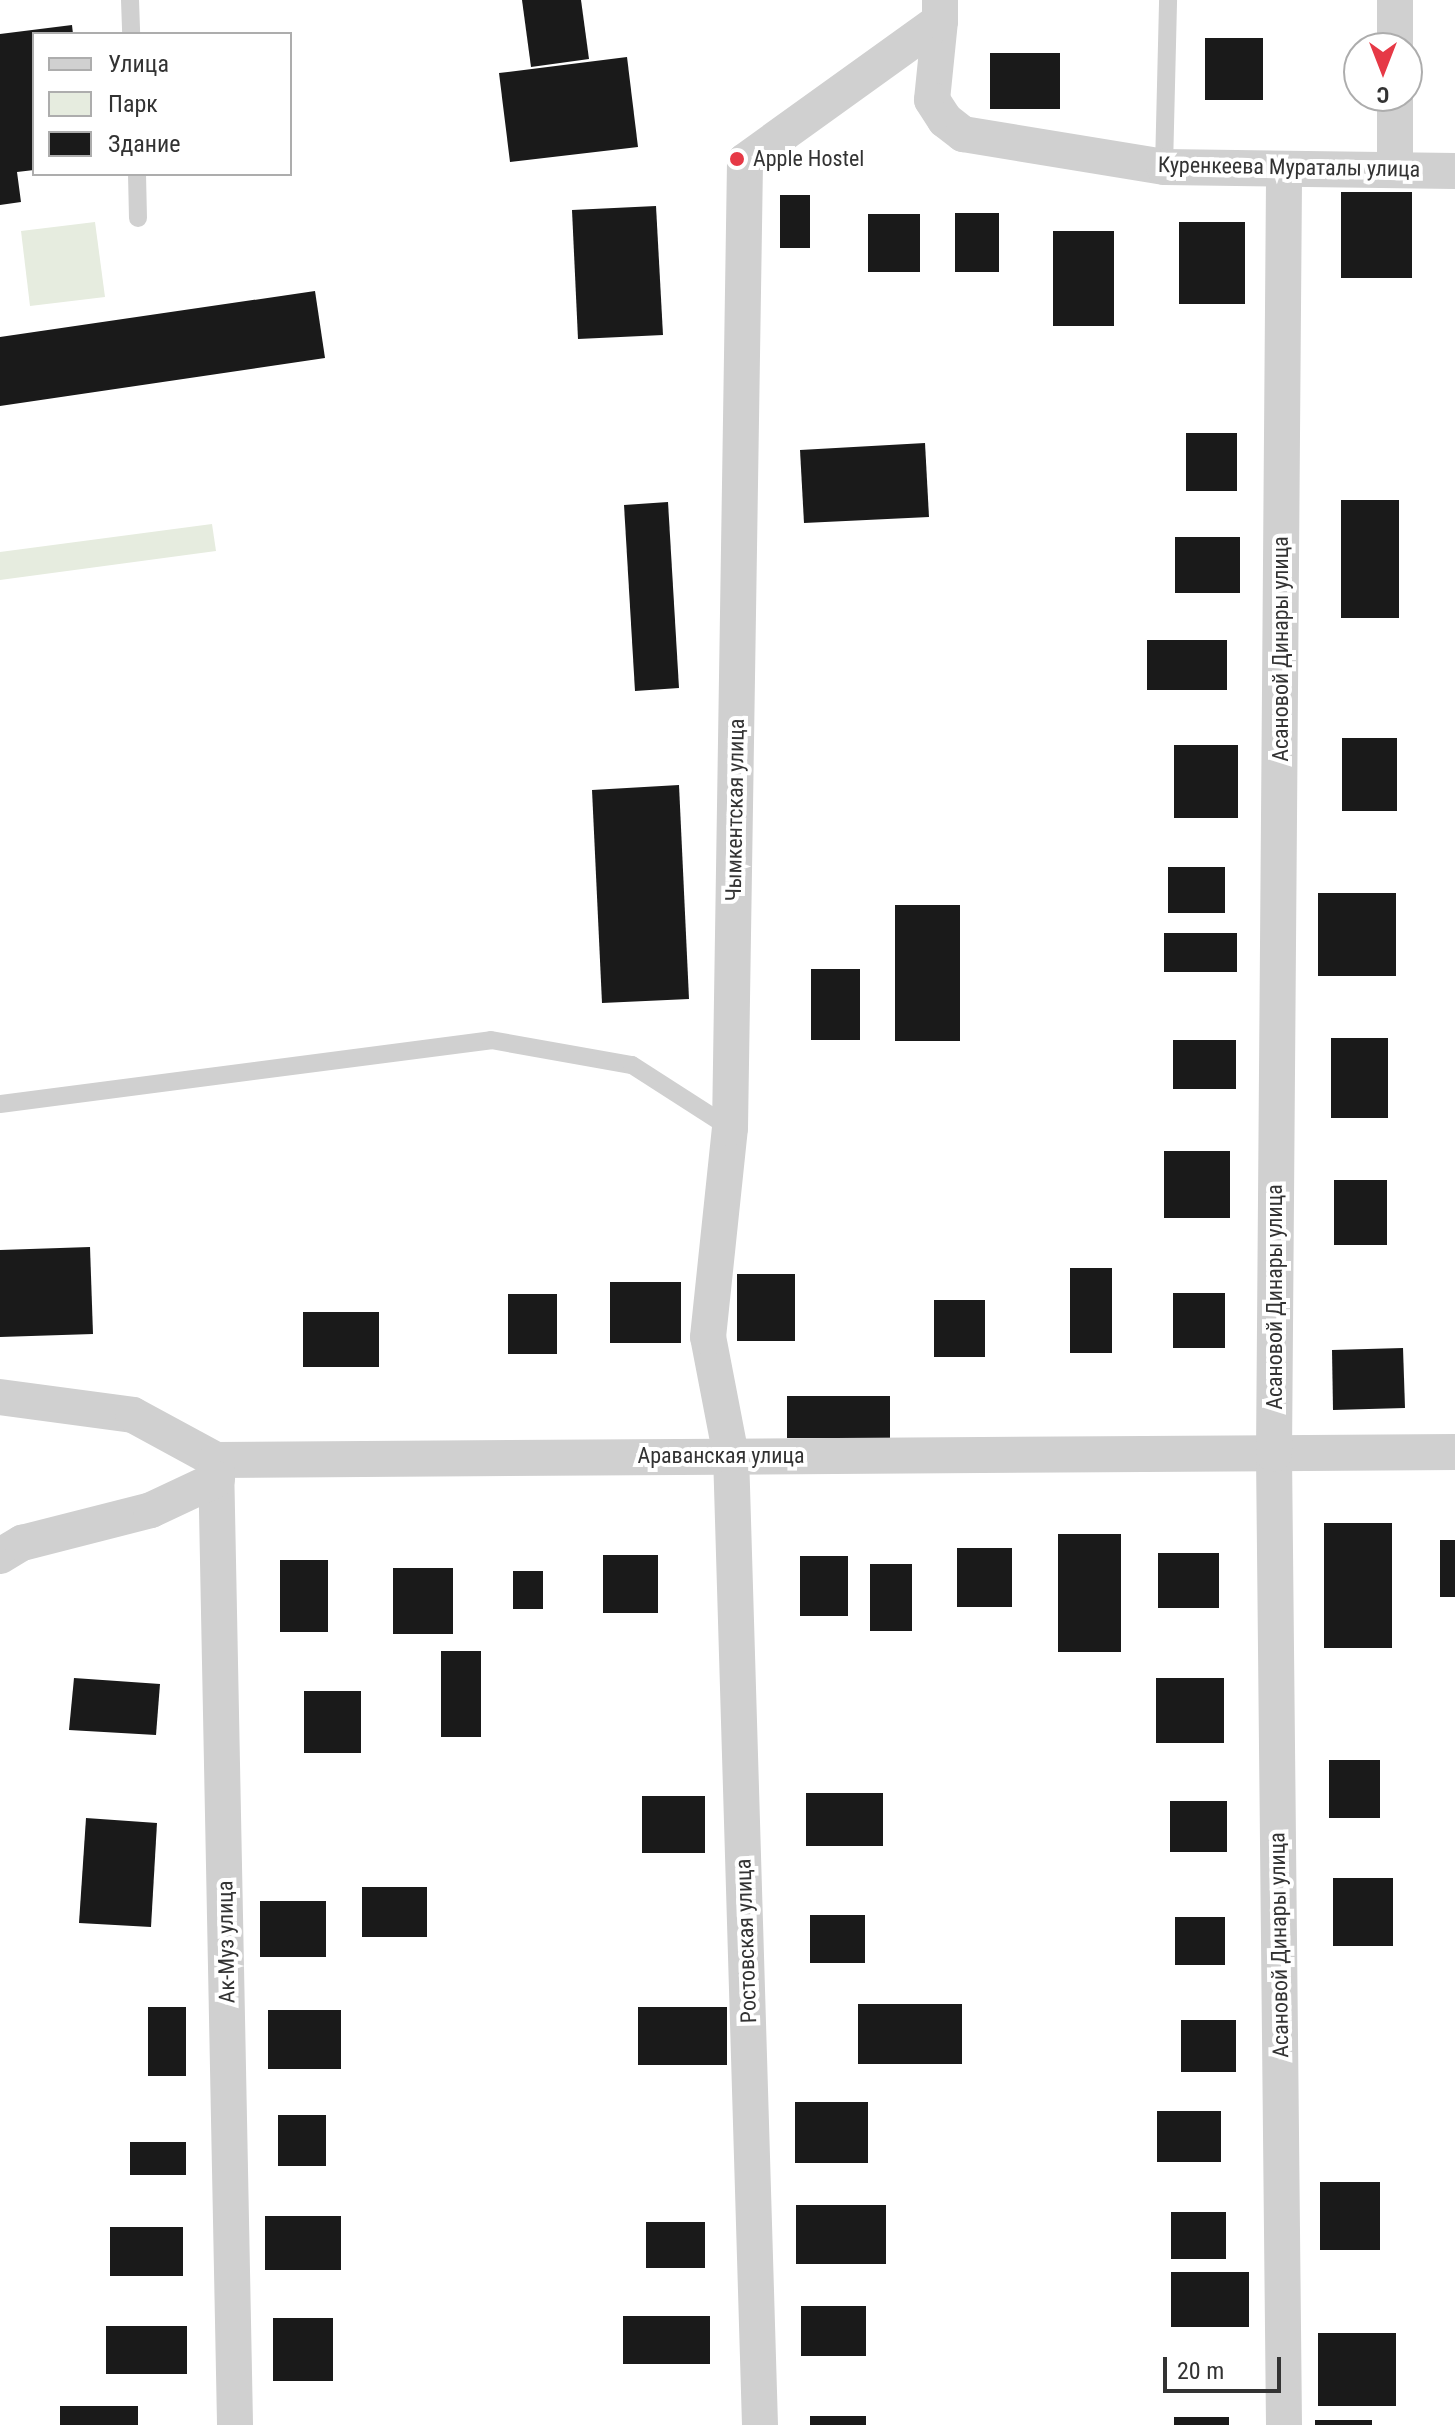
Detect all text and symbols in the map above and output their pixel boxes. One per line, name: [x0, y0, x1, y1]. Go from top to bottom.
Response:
legend: [32, 32, 292, 176]
north arrow: [1343, 32, 1423, 112]
text: Улица: [108, 50, 169, 78]
text: С: [1377, 82, 1389, 107]
text: Парк: [108, 90, 158, 118]
text: Здание: [108, 130, 180, 158]
place label: Apple Hostel: [753, 146, 864, 172]
marker: Apple Hostel: [728, 150, 746, 168]
street label: Куренкеева Мураталы улица: [1158, 152, 1420, 182]
street label: Асановой Динары улица: [1268, 536, 1294, 762]
street label: Чымкентская улица: [720, 718, 750, 902]
street label: Асановой Динары улица: [1262, 1184, 1288, 1410]
street label: Араванская улица: [637, 1443, 805, 1469]
street label: Асановой Динары улица: [1264, 1832, 1294, 2058]
street label: Ростовская улица: [730, 1858, 762, 2024]
street label: Ак-Муз улица: [212, 1880, 240, 2004]
scale bar: [1167, 2341, 1285, 2391]
text: 20 m: [1177, 2357, 1224, 2385]

